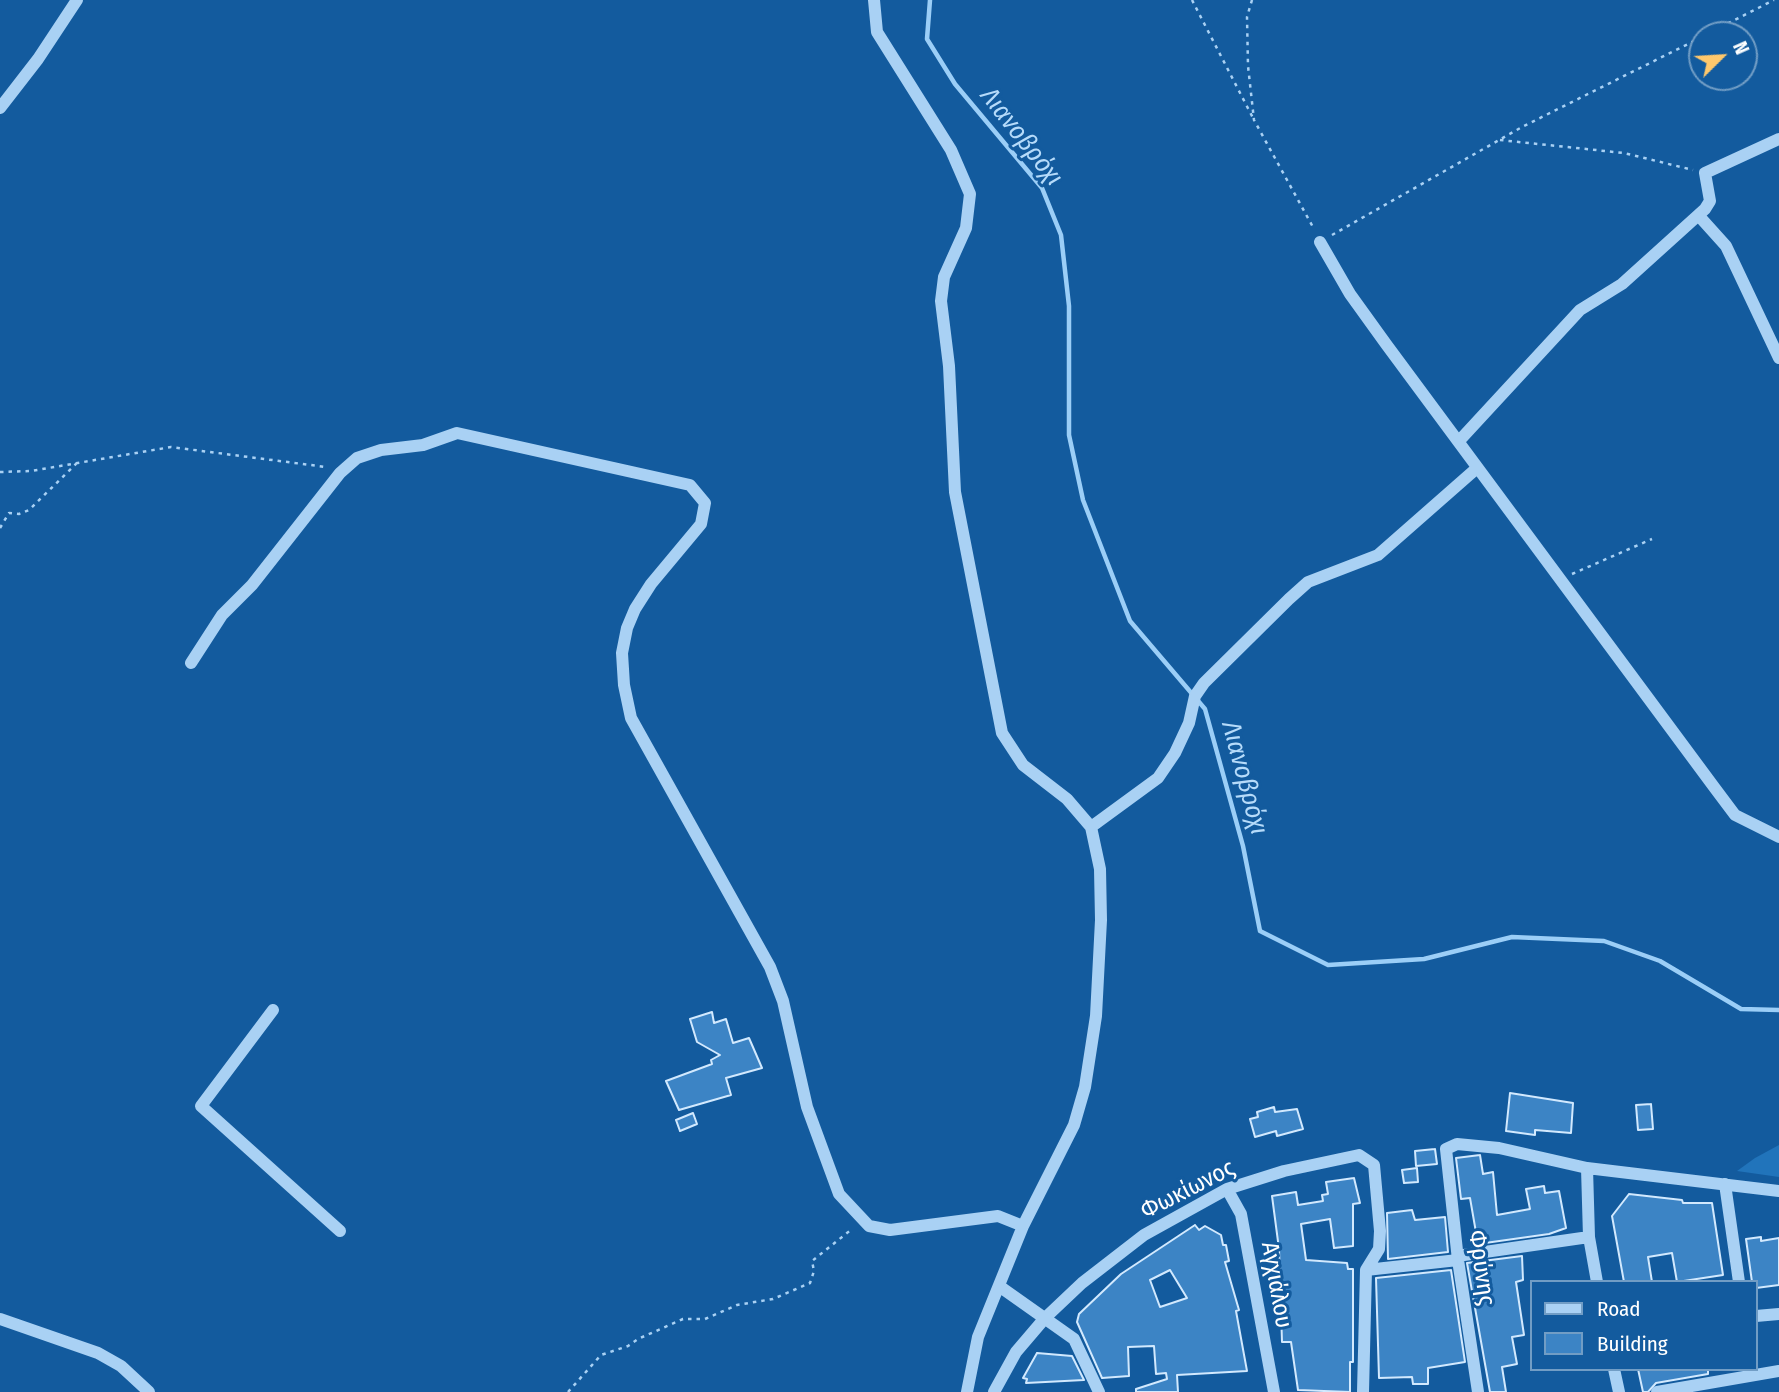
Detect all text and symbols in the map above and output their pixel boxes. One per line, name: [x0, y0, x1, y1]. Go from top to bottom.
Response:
north arrow: [1688, 21, 1758, 91]
text: N: [1728, 38, 1754, 58]
water label: Λιανοβρόχι: [973, 82, 1069, 192]
water label: Λιανοβρόχι: [1214, 718, 1274, 838]
street label: Φωκίωνος: [1136, 1154, 1240, 1226]
street label: Φρύνης: [1461, 1229, 1501, 1307]
street label: Αγχιάλου: [1254, 1240, 1298, 1330]
legend: [1530, 1280, 1758, 1371]
text: Road: [1597, 1296, 1641, 1322]
text: Building: [1597, 1331, 1668, 1357]

